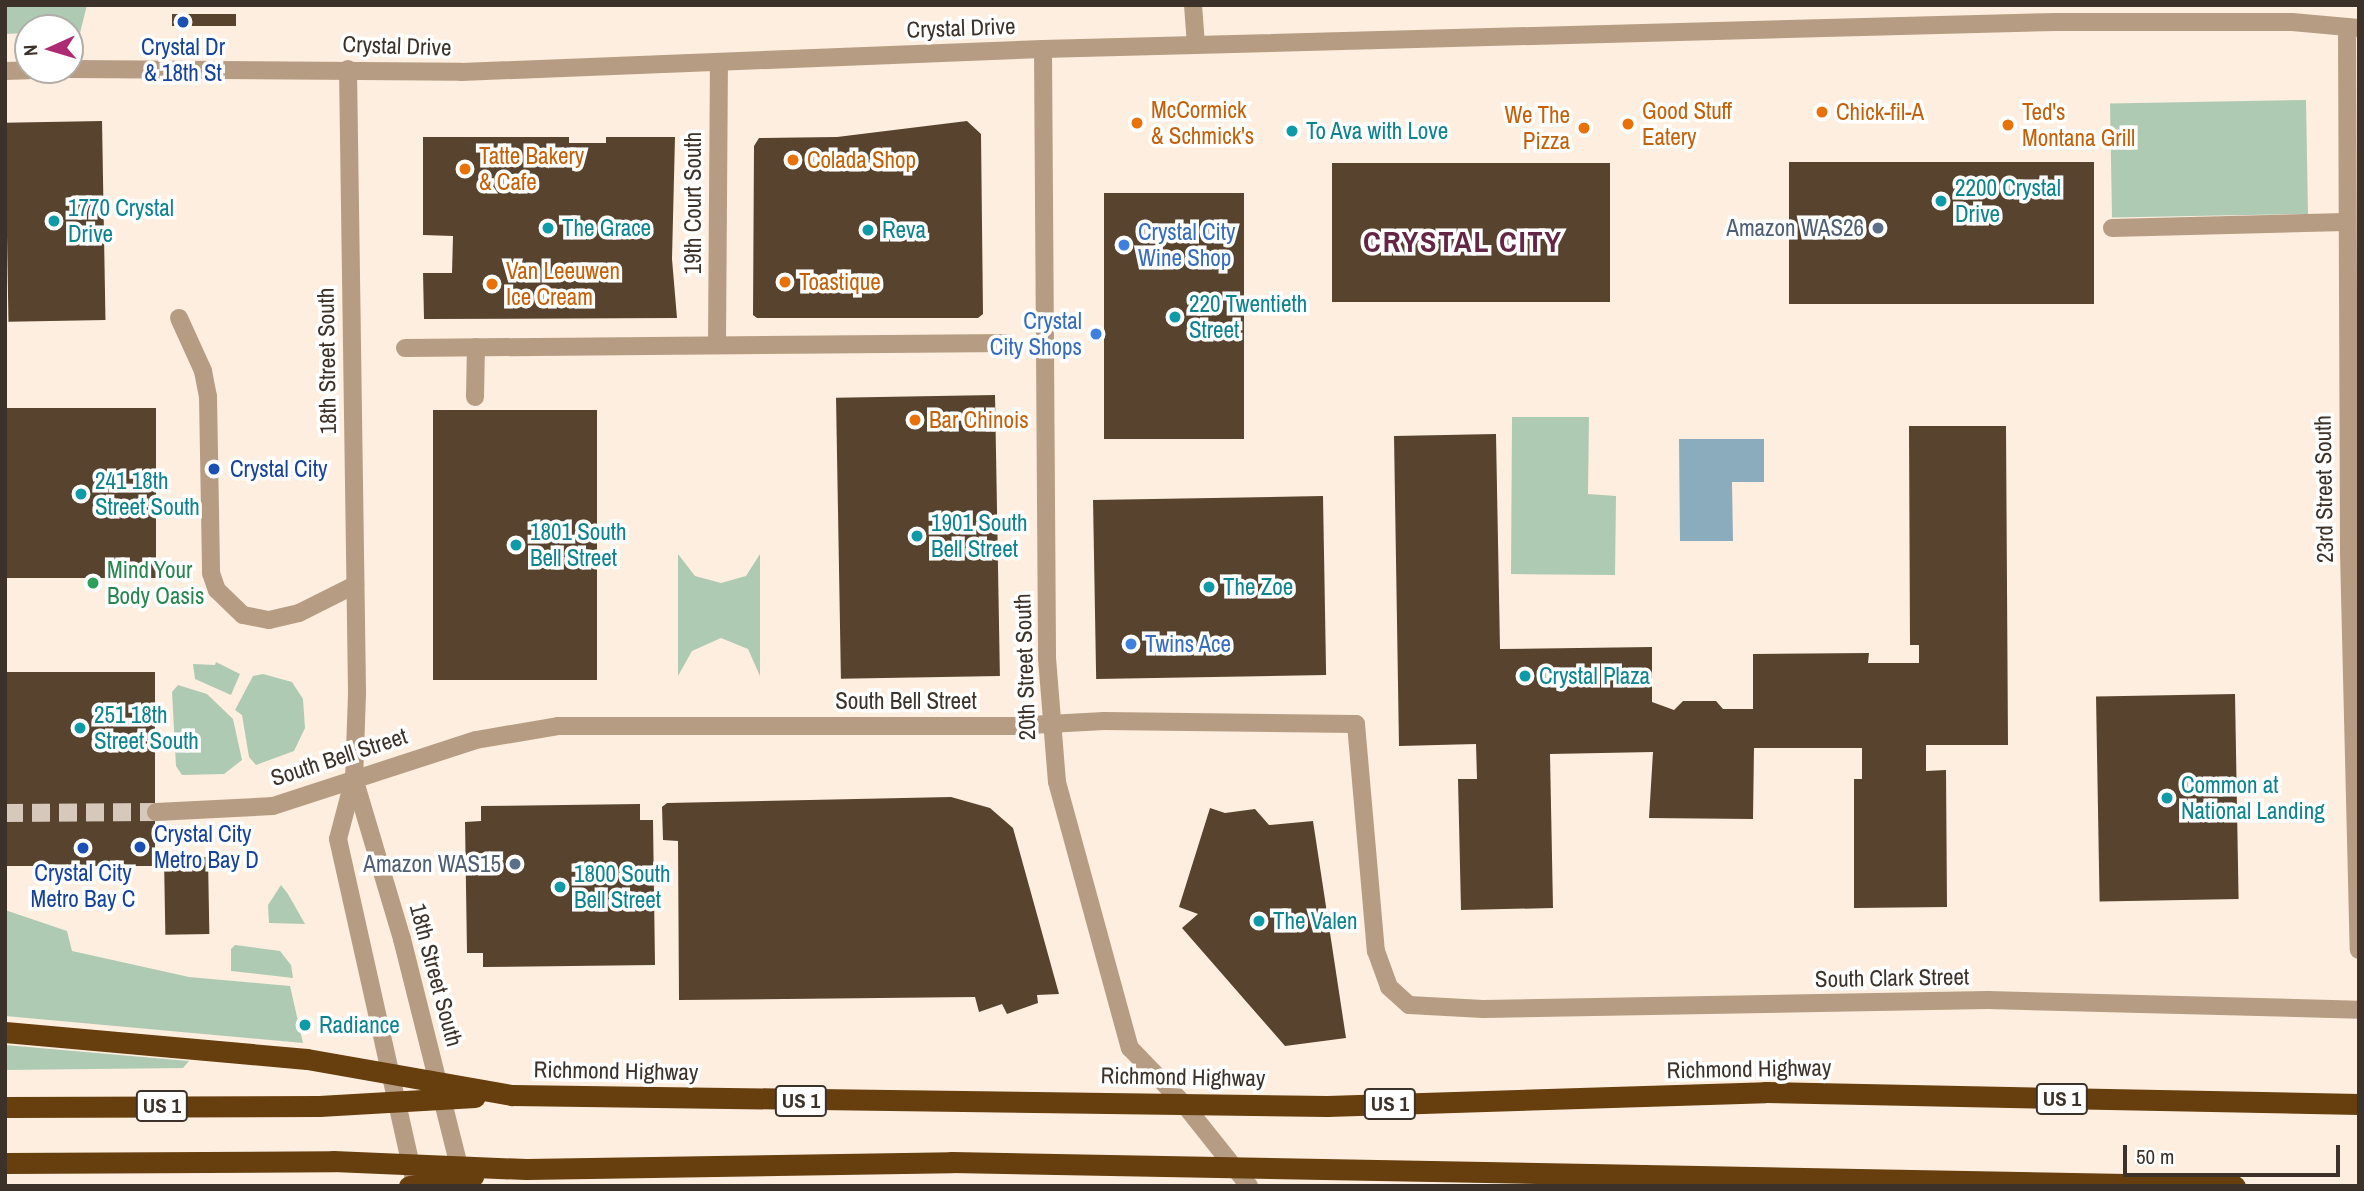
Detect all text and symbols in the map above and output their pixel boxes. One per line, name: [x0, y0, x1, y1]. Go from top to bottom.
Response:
street label: Crystal Drive: [906, 12, 1016, 44]
north arrow: [14, 14, 84, 84]
marker: Crystal Dr & 18th St: [175, 14, 191, 30]
street label: Crystal Drive: [342, 30, 452, 62]
place label: Crystal Dr & 18th St: [141, 33, 225, 87]
text: N: [17, 44, 43, 57]
place label: McCormick & Schmick's: [1151, 96, 1254, 150]
place label: Good Stuff Eatery: [1642, 97, 1732, 151]
place label: Chick-fil-A: [1836, 98, 1924, 126]
place label: Ted's Montana Grill: [2022, 98, 2135, 152]
place label: We The Pizza: [1504, 101, 1570, 155]
marker: Chick-fil-A: [1814, 104, 1830, 120]
marker: McCormick & Schmick's: [1129, 115, 1145, 131]
marker: Good Stuff Eatery: [1620, 116, 1636, 132]
place label: To Ava with Love: [1306, 117, 1449, 145]
marker: Ted's Montana Grill: [2000, 117, 2016, 133]
marker: We The Pizza: [1576, 120, 1592, 136]
marker: To Ava with Love: [1284, 123, 1300, 139]
street label: 19th Court South: [679, 132, 707, 274]
place label: Tatte Bakery & Cafe: [479, 142, 584, 196]
place label: Colada Shop: [807, 146, 916, 174]
marker: Colada Shop: [785, 152, 801, 168]
marker: Tatte Bakery & Cafe: [457, 161, 473, 177]
place label: 2200 Crystal Drive: [1955, 174, 2061, 228]
marker: 2200 Crystal Drive: [1933, 193, 1949, 209]
place label: 1770 Crystal Drive: [68, 194, 174, 248]
marker: 1770 Crystal Drive: [46, 213, 62, 229]
place label: The Grace: [562, 214, 651, 242]
place label: Amazon WAS26: [1726, 214, 1864, 242]
place label: Reva: [882, 216, 926, 244]
place label: Crystal City Wine Shop: [1138, 218, 1235, 272]
marker: The Grace: [540, 220, 556, 236]
marker: Amazon WAS26: [1870, 220, 1886, 236]
marker: Reva: [860, 222, 876, 238]
district label: CRYSTAL CITY: [1364, 223, 1562, 259]
marker: Crystal City Wine Shop: [1116, 237, 1132, 253]
place label: Van Leeuwen Ice Cream: [506, 257, 620, 311]
place label: Toastique: [799, 268, 881, 296]
marker: Toastique: [777, 274, 793, 290]
marker: Van Leeuwen Ice Cream: [484, 276, 500, 292]
street label: 18th Street South: [312, 287, 342, 435]
place label: 220 Twentieth Street: [1189, 290, 1307, 344]
place label: Crystal City Shops: [990, 307, 1082, 361]
marker: 220 Twentieth Street: [1167, 309, 1183, 325]
marker: Crystal City Shops: [1088, 326, 1104, 342]
place label: Bar Chinois: [929, 406, 1029, 434]
marker: Bar Chinois: [907, 412, 923, 428]
street label: 23rd Street South: [2309, 415, 2339, 563]
place label: Crystal City: [230, 455, 327, 483]
marker: Crystal City: [204, 459, 224, 479]
place label: 241 18th Street South: [95, 467, 200, 521]
marker: 241 18th Street South: [73, 486, 89, 502]
place label: 1901 South Bell Street: [931, 509, 1027, 563]
place label: 1801 South Bell Street: [530, 518, 626, 572]
marker: 1901 South Bell Street: [909, 528, 925, 544]
marker: 1801 South Bell Street: [508, 537, 524, 553]
place label: Mind Your Body Oasis: [107, 556, 204, 610]
place label: The Zoe: [1223, 573, 1293, 601]
marker: Mind Your Body Oasis: [85, 575, 101, 591]
marker: The Zoe: [1201, 579, 1217, 595]
street label: 20th Street South: [1009, 593, 1041, 741]
place label: Twins Ace: [1145, 630, 1232, 658]
marker: Twins Ace: [1123, 636, 1139, 652]
place label: Crystal Plaza: [1539, 662, 1650, 690]
marker: Crystal Plaza: [1517, 668, 1533, 684]
street label: South Bell Street: [835, 687, 977, 715]
place label: 251 18th Street South: [94, 701, 199, 755]
marker: 251 18th Street South: [72, 720, 88, 736]
street label: South Bell Street: [267, 722, 411, 792]
place label: Common at National Landing: [2181, 771, 2325, 825]
marker: Common at National Landing: [2159, 790, 2175, 806]
place label: Crystal City Metro Bay D: [154, 820, 259, 874]
marker: Crystal City Metro Bay D: [132, 839, 148, 855]
marker: Crystal City Metro Bay C: [75, 840, 91, 856]
place label: Amazon WAS15: [363, 850, 501, 878]
marker: Amazon WAS15: [507, 856, 523, 872]
place label: Crystal City Metro Bay C: [31, 859, 135, 913]
place label: 1800 South Bell Street: [574, 860, 670, 914]
marker: 1800 South Bell Street: [552, 879, 568, 895]
street label: 18th Street South: [404, 901, 468, 1049]
place label: The Valen: [1273, 907, 1358, 935]
marker: The Valen: [1251, 913, 1267, 929]
street label: South Clark Street: [1815, 963, 1969, 993]
place label: Radiance: [319, 1011, 400, 1039]
marker: Radiance: [297, 1017, 313, 1033]
street label: Richmond Highway: [1666, 1054, 1832, 1084]
street label: Richmond Highway: [533, 1056, 699, 1086]
street label: Richmond Highway: [1100, 1062, 1266, 1092]
road number: US 1: [2036, 1082, 2088, 1116]
road number: US 1: [775, 1084, 827, 1118]
road number: US 1: [1364, 1086, 1416, 1122]
road number: US 1: [136, 1088, 188, 1124]
scale bar: [2126, 1132, 2343, 1176]
text: 50 m: [2136, 1142, 2174, 1171]

